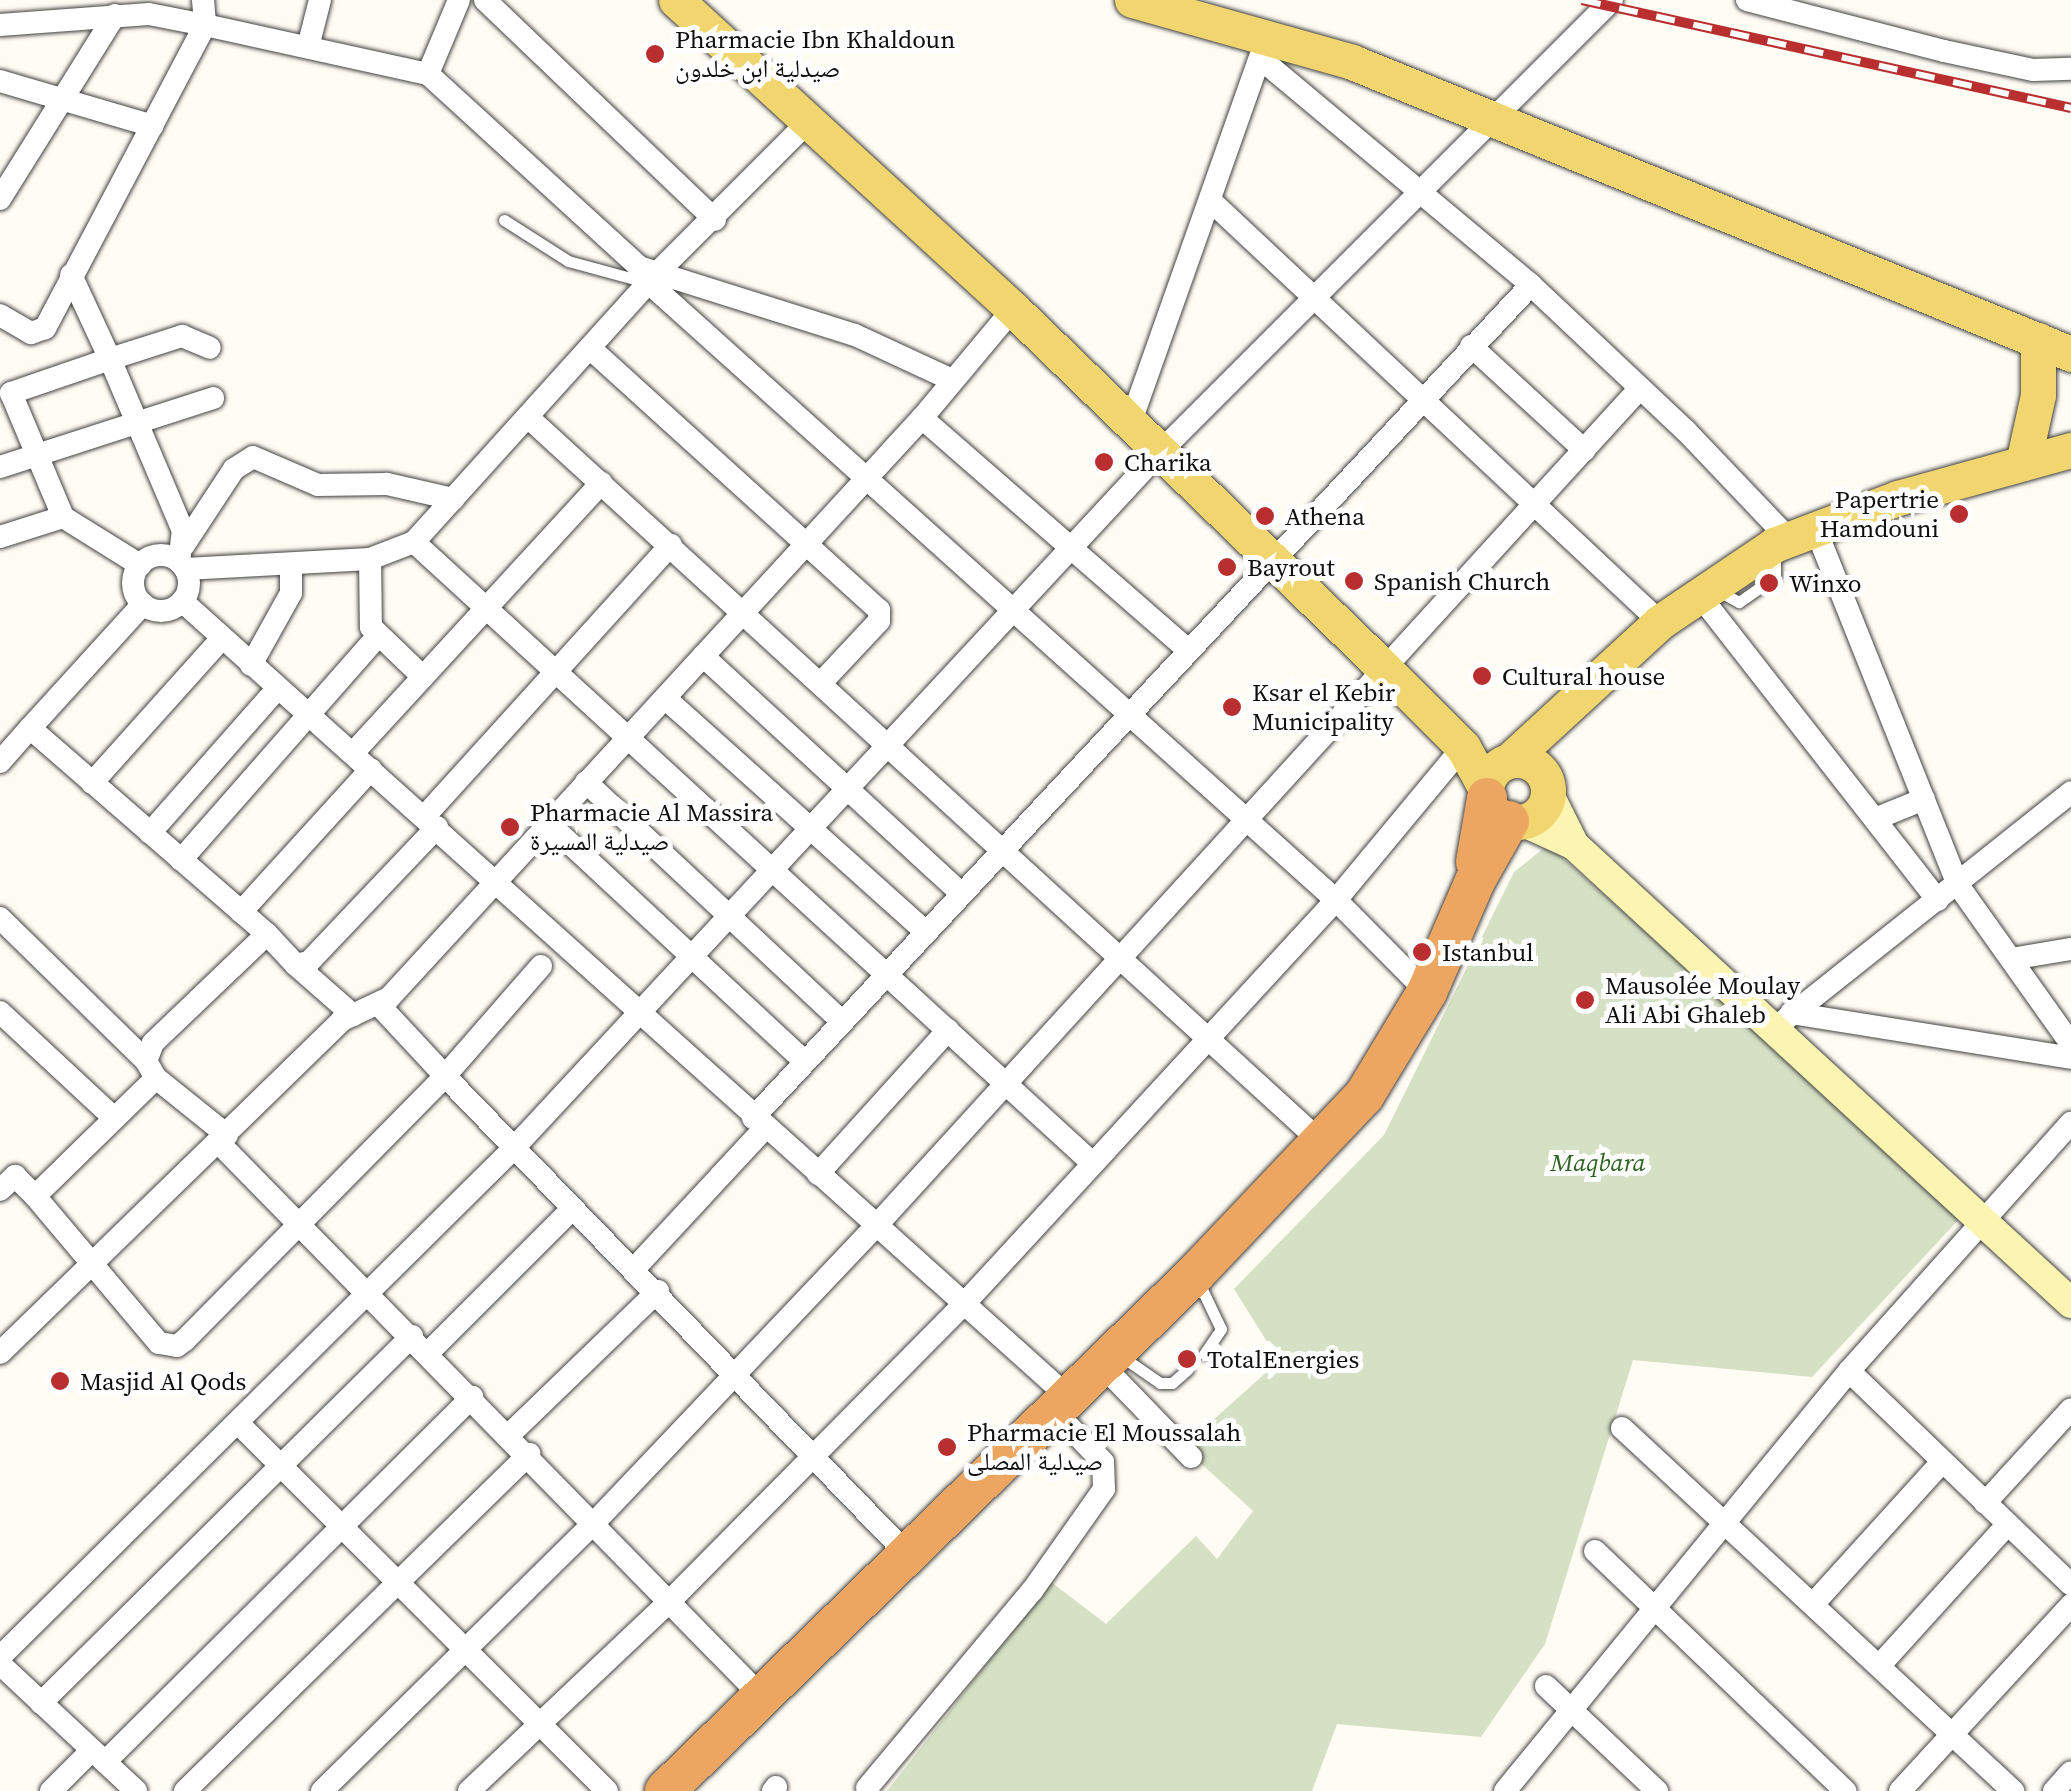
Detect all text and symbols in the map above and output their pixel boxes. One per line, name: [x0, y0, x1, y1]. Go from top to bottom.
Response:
place label: Pharmacie Ibn Khaldoun صيدلية ابن خلدون: [675, 25, 955, 84]
marker: Pharmacie Ibn Khaldoun صيدلية ابن خلدون: [644, 43, 666, 65]
place label: Charika: [1124, 447, 1212, 477]
marker: Charika: [1093, 451, 1115, 473]
place label: Papertrie Hamdouni: [1820, 485, 1939, 544]
place label: Athena: [1285, 501, 1365, 531]
marker: Papertrie Hamdouni: [1948, 503, 1970, 525]
marker: Athena: [1254, 505, 1276, 527]
place label: Bayrout: [1247, 552, 1334, 582]
marker: Bayrout: [1216, 556, 1238, 578]
place label: Spanish Church: [1374, 566, 1550, 596]
place label: Winxo: [1789, 568, 1861, 598]
marker: Spanish Church: [1343, 570, 1365, 592]
marker: Winxo: [1758, 572, 1780, 594]
place label: Cultural house: [1502, 661, 1665, 691]
marker: Cultural house: [1471, 665, 1493, 687]
place label: Ksar el Kebir Municipality: [1252, 678, 1395, 737]
marker: Ksar el Kebir Municipality: [1221, 696, 1243, 718]
place label: Pharmacie Al Massira صيدلية المسيرة: [530, 798, 773, 857]
marker: Pharmacie Al Massira صيدلية المسيرة: [499, 816, 521, 838]
place label: Istanbul: [1442, 937, 1534, 967]
marker: Istanbul: [1411, 941, 1433, 963]
place label: Mausolée Moulay Ali Abi Ghaleb: [1605, 971, 1800, 1030]
marker: Mausolée Moulay Ali Abi Ghaleb: [1574, 989, 1596, 1011]
park label: Maqbara: [1551, 1147, 1645, 1177]
place label: TotalEnergies: [1207, 1344, 1359, 1374]
marker: TotalEnergies: [1176, 1348, 1198, 1370]
place label: Masjid Al Qods: [80, 1366, 246, 1396]
marker: Masjid Al Qods: [49, 1370, 71, 1392]
place label: Pharmacie El Moussalah صيدلية المصلى: [967, 1418, 1241, 1477]
marker: Pharmacie El Moussalah صيدلية المصلى: [936, 1436, 958, 1458]

